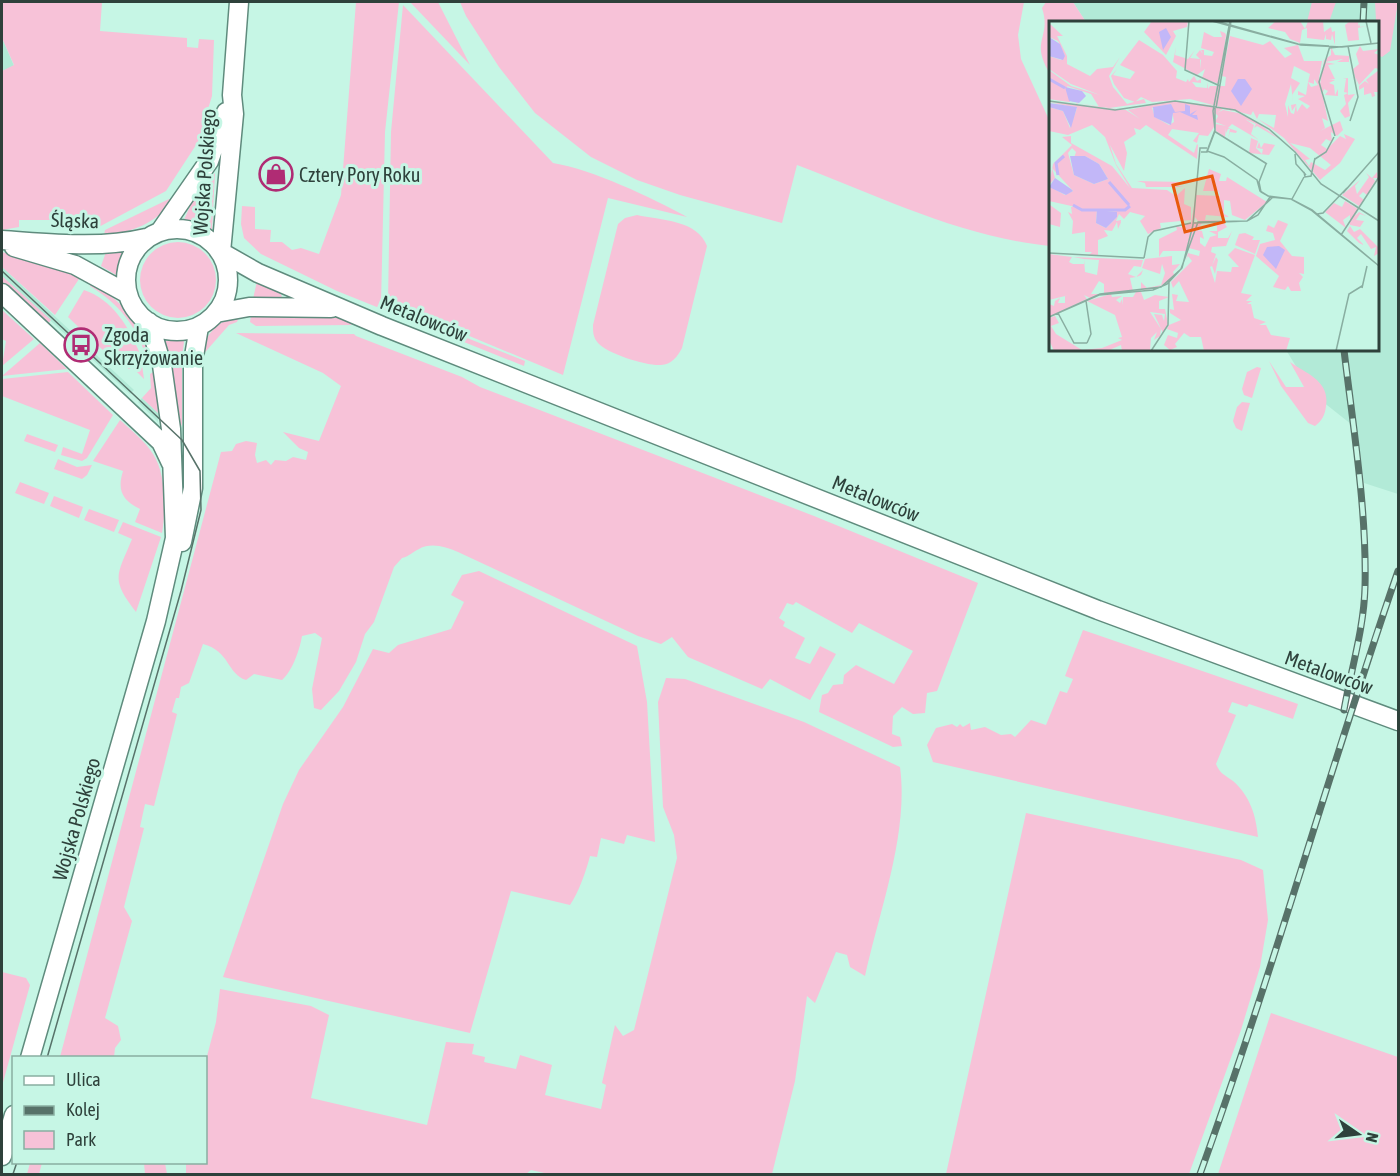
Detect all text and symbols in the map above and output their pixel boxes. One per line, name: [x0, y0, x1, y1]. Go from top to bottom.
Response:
inset map: [1049, 21, 1379, 351]
street label: Wojska Polskiego: [188, 108, 220, 236]
shop icon: Cztery Pory Roku: [258, 156, 294, 192]
place label: Cztery Pory Roku: [299, 163, 420, 186]
street label: Śląska: [51, 208, 99, 232]
street label: Metalowców: [377, 290, 471, 346]
place label: Zgoda Skrzyżowanie: [104, 323, 203, 369]
bus stop icon: Zgoda Skrzyżowanie: [63, 327, 99, 363]
street label: Metalowców: [829, 470, 923, 526]
street label: Metalowców: [1282, 645, 1376, 699]
street label: Wojska Polskiego: [47, 755, 105, 883]
legend: [12, 1056, 207, 1164]
text: Ulica: [66, 1069, 101, 1090]
text: Kolej: [66, 1099, 100, 1120]
north arrow: [1328, 1104, 1388, 1164]
text: Park: [66, 1129, 96, 1150]
text: N: [1363, 1131, 1382, 1144]

